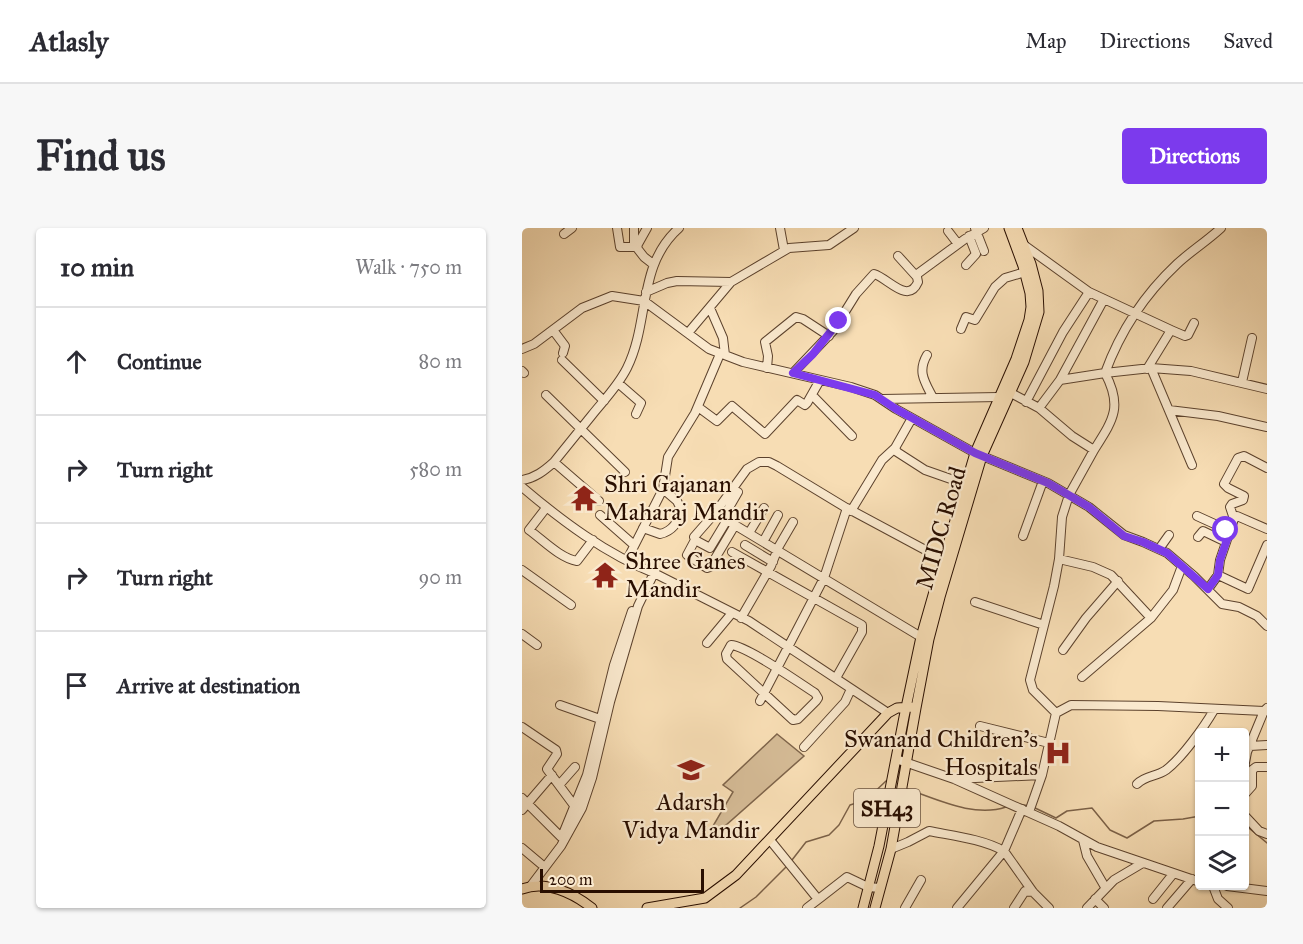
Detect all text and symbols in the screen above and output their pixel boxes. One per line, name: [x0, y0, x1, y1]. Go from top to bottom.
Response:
text: Atlasly: [30, 24, 108, 59]
text: Map: [1026, 28, 1067, 54]
text: Directions: [1100, 28, 1190, 54]
text: Saved: [1223, 28, 1273, 54]
button: Directions: [1122, 128, 1267, 184]
text: Find us: [36, 130, 166, 182]
text: 10 min: [60, 251, 134, 283]
text: Walk · 750 m: [355, 255, 462, 279]
route end: [825, 307, 851, 333]
icon: ahead: [60, 345, 93, 378]
text: Continue: [117, 348, 202, 375]
text: 80 m: [419, 349, 462, 373]
icon: right: [60, 453, 93, 486]
text: Turn right: [117, 456, 213, 483]
text: 580 m: [409, 457, 462, 481]
street label: MIDC Road: [909, 463, 973, 593]
place label: Shri Gajanan Maharaj Mandir: [604, 469, 768, 527]
temple icon: Shri Gajanan Maharaj Mandir: [569, 483, 599, 513]
route start: [1212, 516, 1238, 542]
place label: Shree Ganes Mandir: [625, 546, 746, 604]
temple icon: Shree Ganes Mandir: [590, 560, 620, 590]
icon: right: [60, 561, 93, 594]
text: Turn right: [117, 564, 213, 591]
text: 90 m: [419, 565, 462, 589]
icon: arrive: [60, 669, 93, 702]
text: Arrive at destination: [117, 672, 300, 699]
place label: Swanand Children's Hospitals: [844, 724, 1038, 782]
map controls: [1195, 728, 1249, 890]
button: +: [1195, 728, 1249, 782]
hospital icon: Swanand Children's Hospitals: [1043, 738, 1073, 768]
school or university icon: Adarsh Vidya Mandir: [676, 755, 706, 785]
button: −: [1195, 782, 1249, 836]
place label: Adarsh Vidya Mandir: [621, 787, 760, 845]
road number: SH43: [854, 789, 920, 827]
button: layers: [1195, 836, 1249, 890]
scale bar: [540, 866, 704, 894]
text: 200 m: [549, 870, 592, 889]

